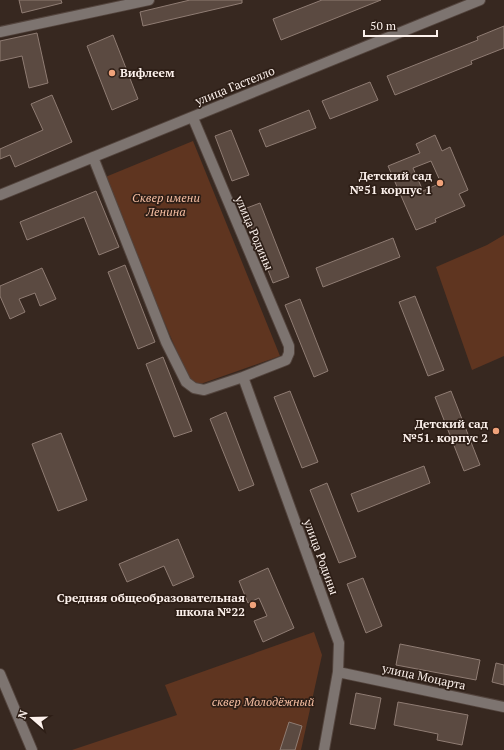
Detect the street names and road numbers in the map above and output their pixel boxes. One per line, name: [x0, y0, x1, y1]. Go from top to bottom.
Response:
street label: улица Гастелло: [192, 63, 277, 109]
street label: улица Родины: [232, 192, 277, 272]
street label: улица Родины: [300, 516, 342, 597]
street label: улица Моцарта: [380, 660, 467, 693]

